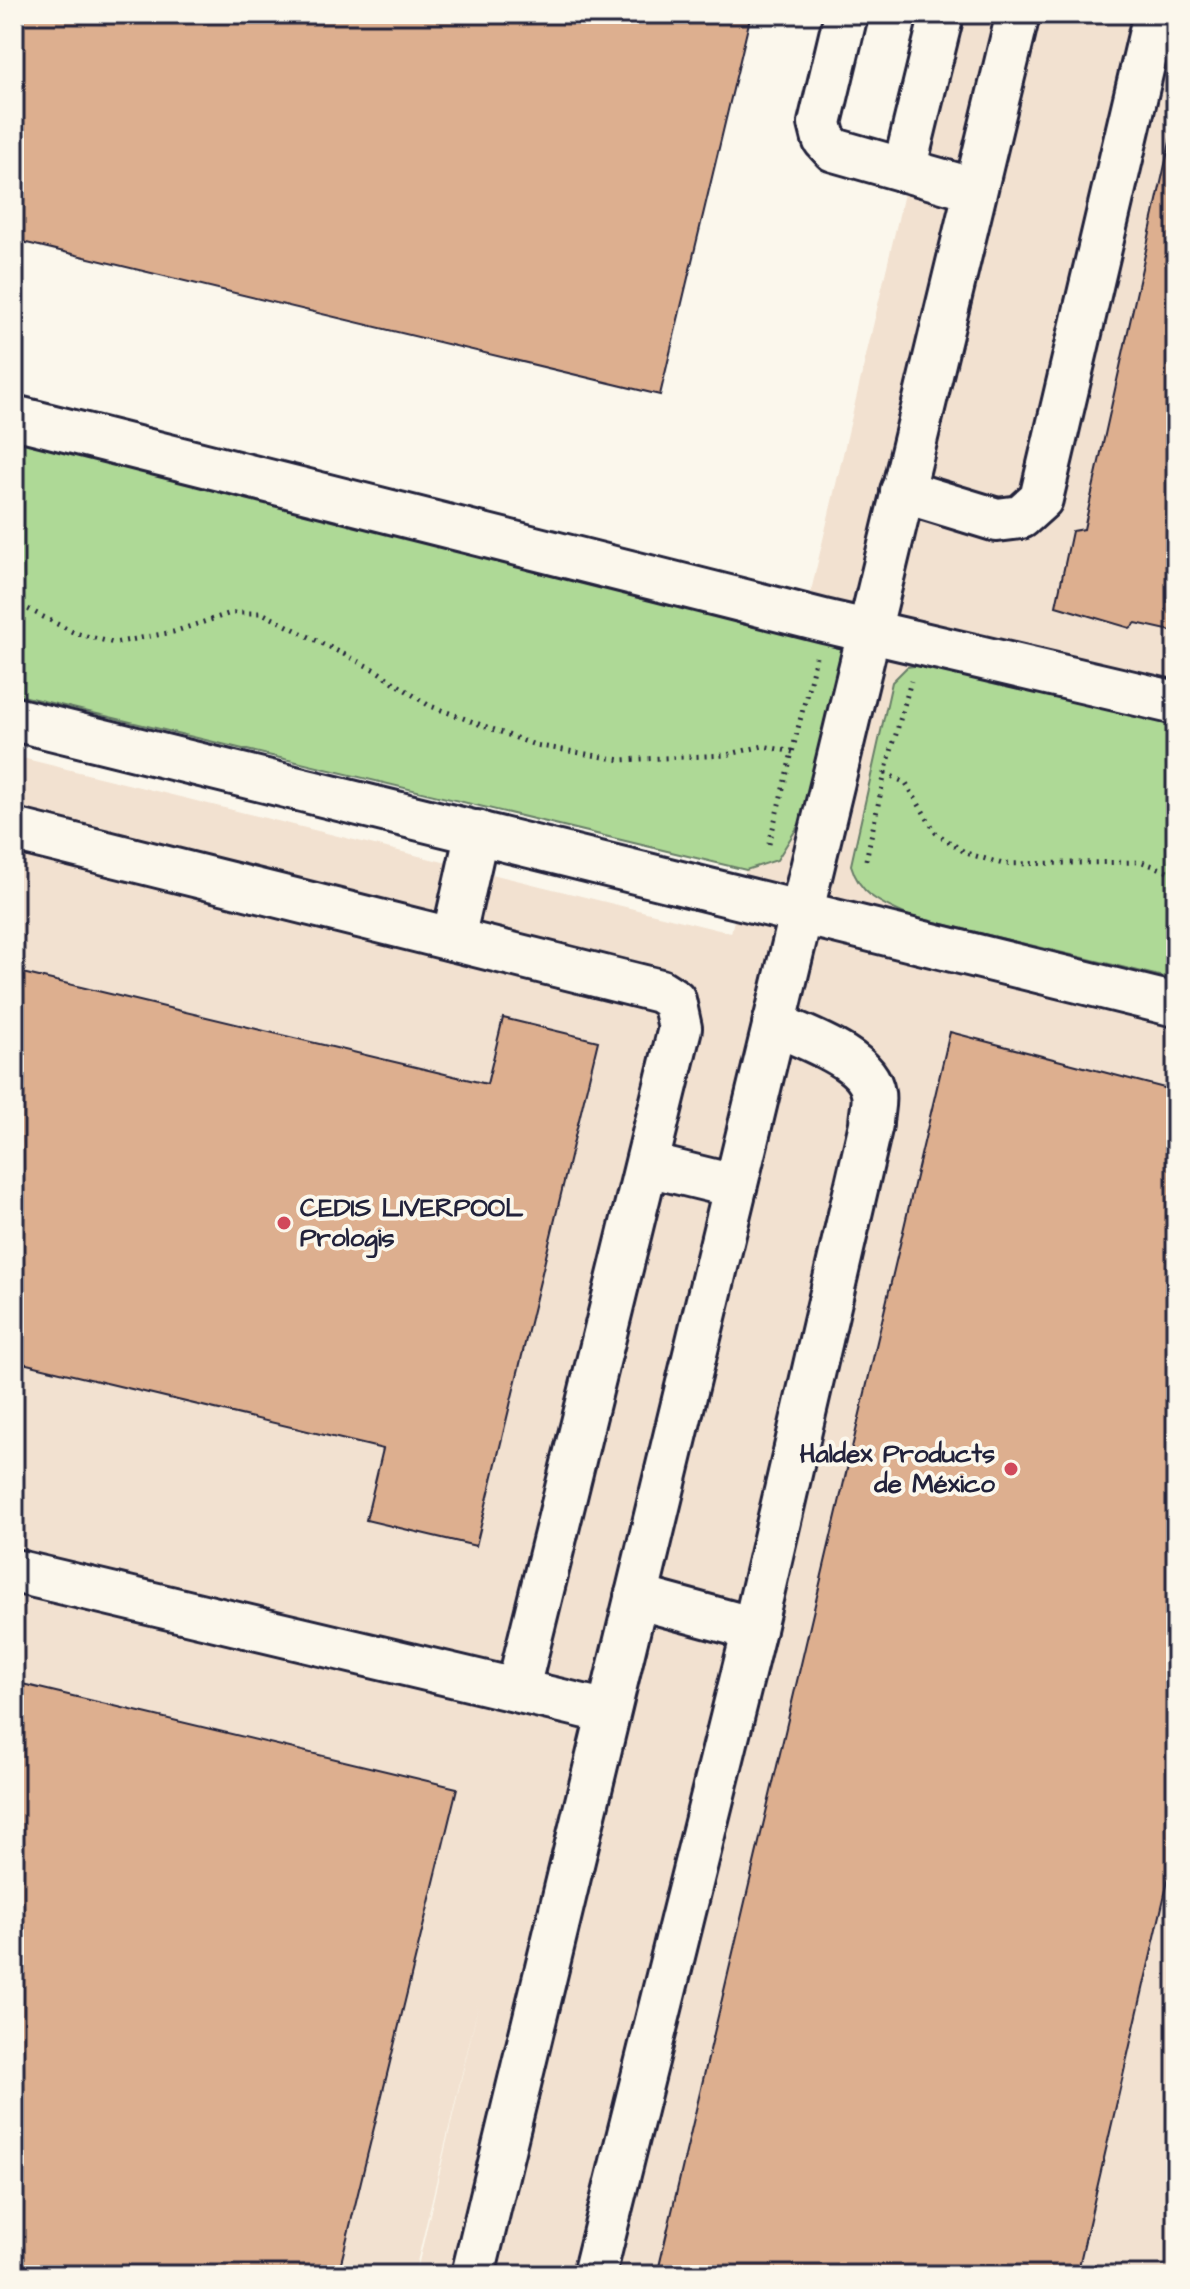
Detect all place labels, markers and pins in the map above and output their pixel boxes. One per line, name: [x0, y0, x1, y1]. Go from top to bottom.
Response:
place label: CEDIS LIVERPOOL Prologis: [300, 1190, 524, 1259]
marker: CEDIS LIVERPOOL Prologis: [275, 1214, 293, 1232]
place label: Haldex Products de México: [800, 1436, 995, 1502]
marker: Haldex Products de México: [1002, 1460, 1020, 1478]

